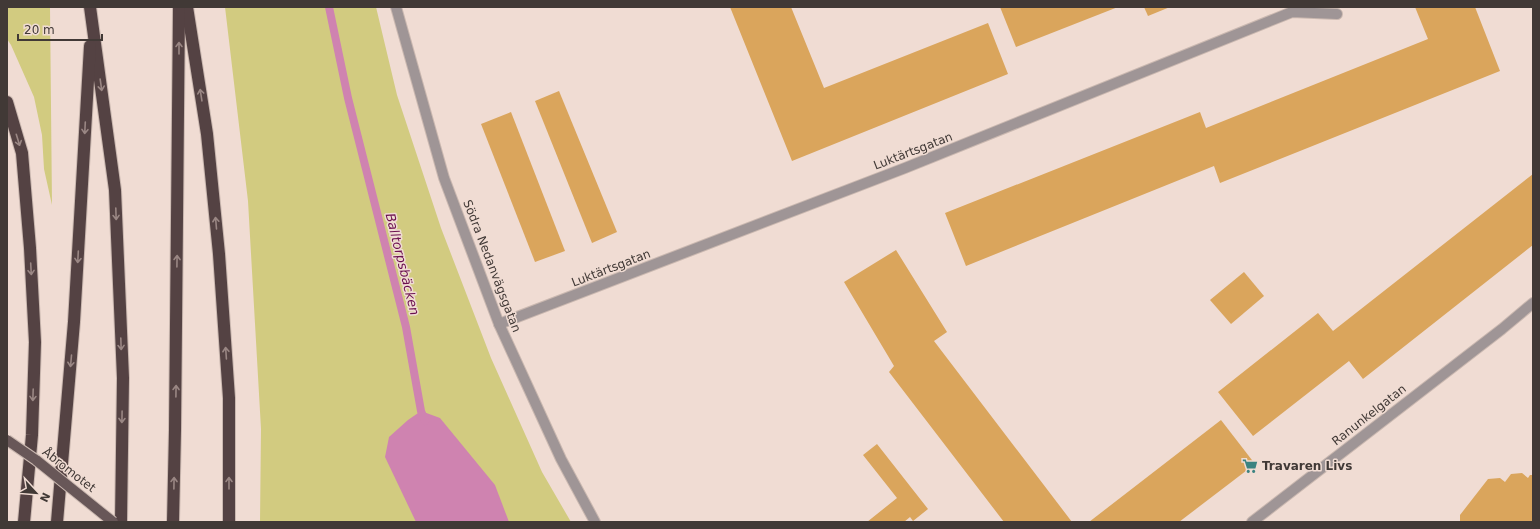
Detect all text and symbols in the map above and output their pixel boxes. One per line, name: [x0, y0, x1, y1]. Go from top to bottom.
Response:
scale bar: [18, 16, 102, 42]
text: 20 m: [24, 23, 55, 37]
one-way arrow: [175, 42, 183, 55]
one-way arrow: [97, 78, 105, 91]
one-way arrow: [197, 89, 205, 102]
one-way arrow: [81, 121, 89, 134]
street label: Luktärtsgatan: [871, 129, 955, 173]
one-way arrow: [15, 133, 22, 146]
street label: Södra Nedanvägsgatan: [460, 198, 524, 334]
one-way arrow: [113, 207, 120, 220]
water label: Balltorpsbäcken: [383, 212, 422, 317]
one-way arrow: [212, 217, 219, 230]
street label: Luktärtsgatan: [569, 246, 653, 290]
one-way arrow: [74, 250, 81, 263]
one-way arrow: [173, 255, 181, 268]
one-way arrow: [27, 262, 35, 275]
one-way arrow: [118, 337, 125, 350]
one-way arrow: [222, 347, 229, 360]
one-way arrow: [67, 354, 74, 367]
street label: Ranunkelgatan: [1329, 382, 1409, 448]
one-way arrow: [172, 385, 180, 398]
one-way arrow: [30, 388, 37, 401]
one-way arrow: [118, 410, 126, 423]
street label: Åbromotet: [40, 444, 99, 495]
supermarket icon: Travaren Livs: [1241, 457, 1259, 475]
place label: Travaren Livs: [1262, 459, 1352, 473]
north arrow: [16, 473, 56, 513]
one-way arrow: [170, 477, 178, 490]
one-way arrow: [225, 477, 233, 490]
text: N: [37, 490, 52, 504]

